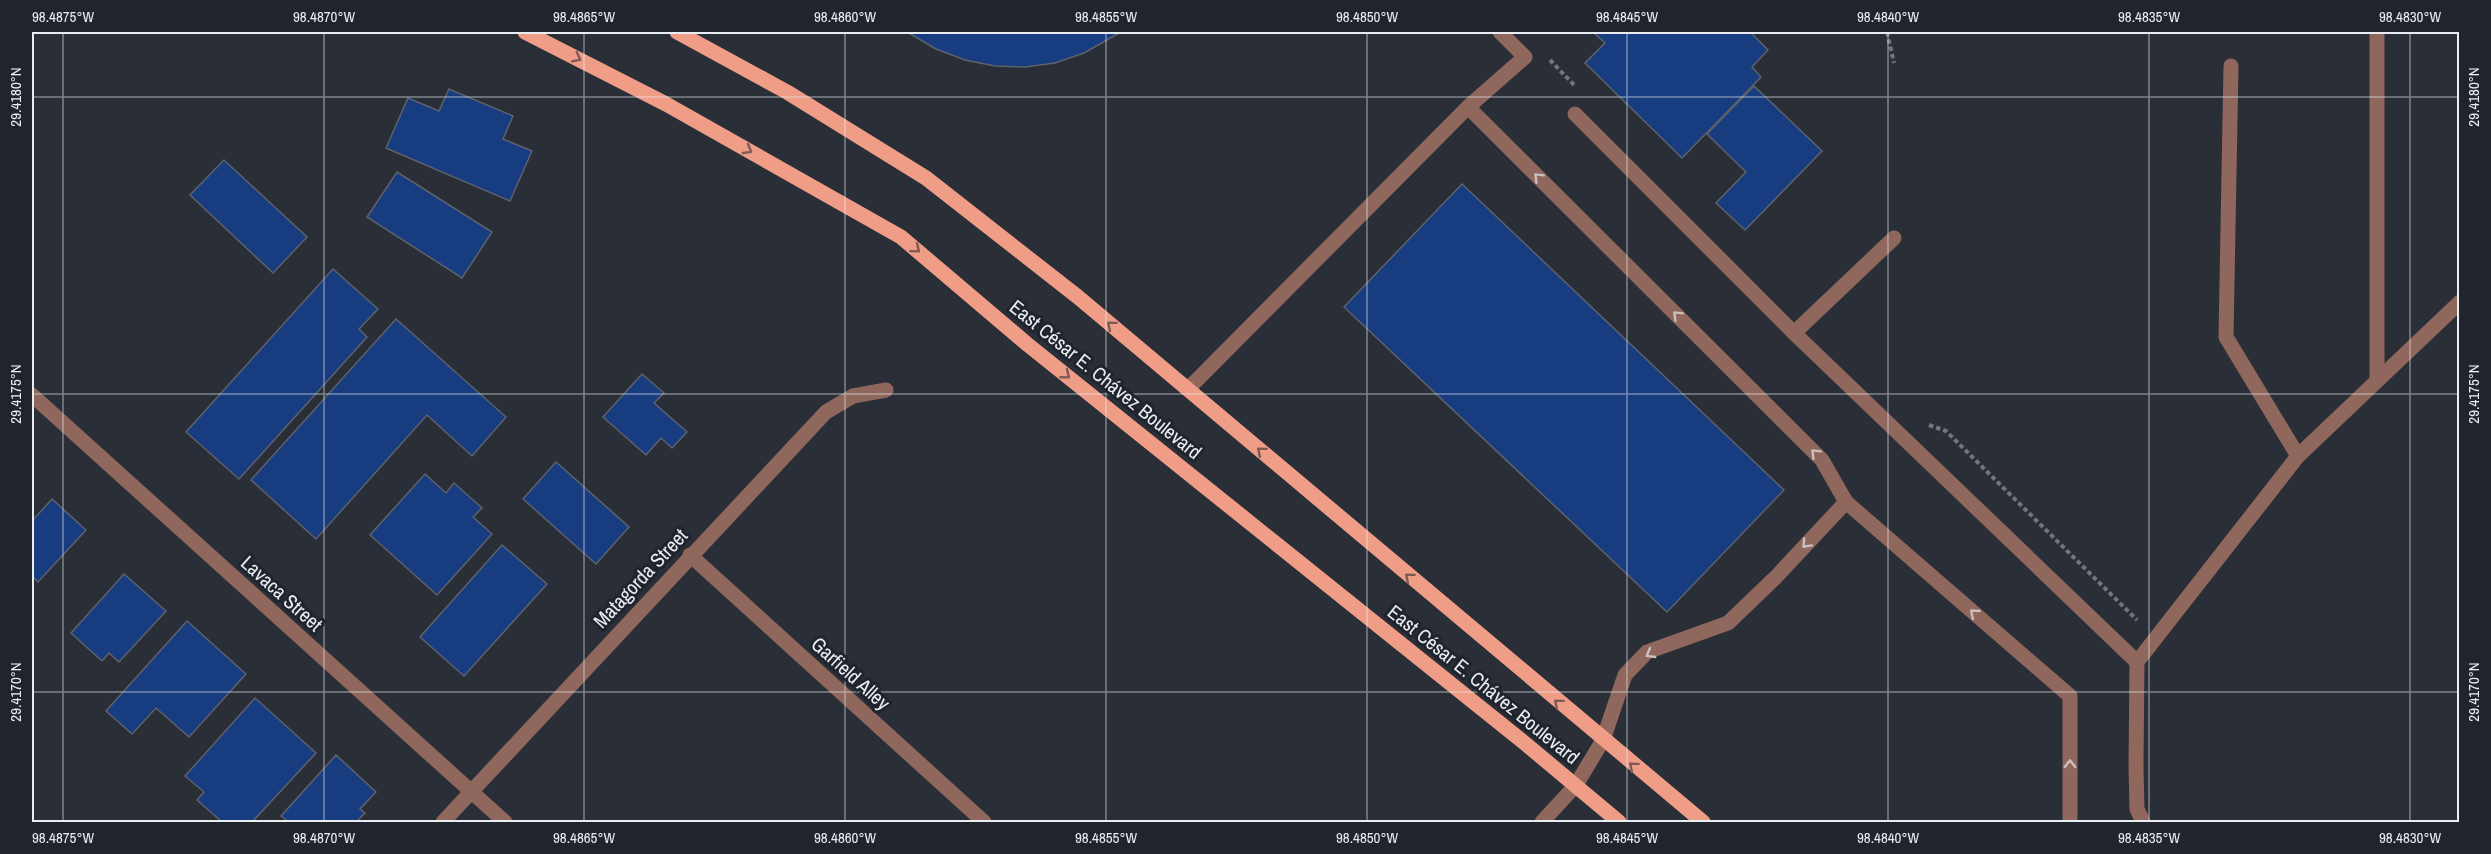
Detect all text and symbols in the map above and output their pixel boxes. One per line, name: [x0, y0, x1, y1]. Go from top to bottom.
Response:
text: 98.4875°W: [32, 6, 94, 27]
text: 98.4870°W: [293, 6, 355, 27]
text: 98.4865°W: [553, 6, 615, 27]
text: 98.4860°W: [814, 6, 876, 27]
text: 98.4855°W: [1075, 6, 1137, 27]
text: 98.4850°W: [1336, 6, 1398, 27]
text: 98.4845°W: [1596, 6, 1658, 27]
text: 98.4840°W: [1857, 6, 1919, 27]
text: 98.4835°W: [2118, 6, 2180, 27]
text: 98.4830°W: [2379, 6, 2441, 27]
one-way arrow: [570, 51, 581, 62]
text: 29.4180°N: [5, 67, 26, 127]
text: 29.4180°N: [2463, 67, 2484, 127]
one-way arrow: [742, 143, 753, 154]
one-way arrow: [1535, 174, 1546, 185]
one-way arrow: [909, 242, 920, 253]
street label: East César E. Chávez Boulevard: [1004, 293, 1208, 465]
one-way arrow: [1673, 311, 1684, 322]
one-way arrow: [1107, 321, 1118, 332]
text: 29.4175°N: [5, 364, 26, 424]
text: 29.4175°N: [2463, 364, 2484, 424]
one-way arrow: [1059, 367, 1070, 378]
one-way arrow: [1257, 447, 1268, 458]
one-way arrow: [1811, 449, 1822, 460]
street label: Matagorda Street: [587, 522, 693, 634]
one-way arrow: [1802, 538, 1813, 548]
street label: Lavaca Street: [235, 549, 329, 637]
one-way arrow: [1405, 573, 1416, 584]
street label: East César E. Chávez Boulevard: [1382, 598, 1586, 770]
one-way arrow: [1970, 609, 1981, 620]
street label: Garfield Alley: [806, 630, 897, 716]
one-way arrow: [1646, 646, 1656, 658]
text: 29.4170°N: [5, 662, 26, 722]
text: 29.4170°N: [2463, 662, 2484, 722]
one-way arrow: [1554, 699, 1565, 710]
one-way arrow: [2064, 759, 2076, 768]
one-way arrow: [1629, 762, 1640, 773]
text: 98.4875°W: [32, 827, 94, 848]
text: 98.4870°W: [293, 827, 355, 848]
text: 98.4865°W: [553, 827, 615, 848]
text: 98.4860°W: [814, 827, 876, 848]
text: 98.4855°W: [1075, 827, 1137, 848]
text: 98.4850°W: [1336, 827, 1398, 848]
text: 98.4845°W: [1596, 827, 1658, 848]
text: 98.4840°W: [1857, 827, 1919, 848]
text: 98.4835°W: [2118, 827, 2180, 848]
text: 98.4830°W: [2379, 827, 2441, 848]

